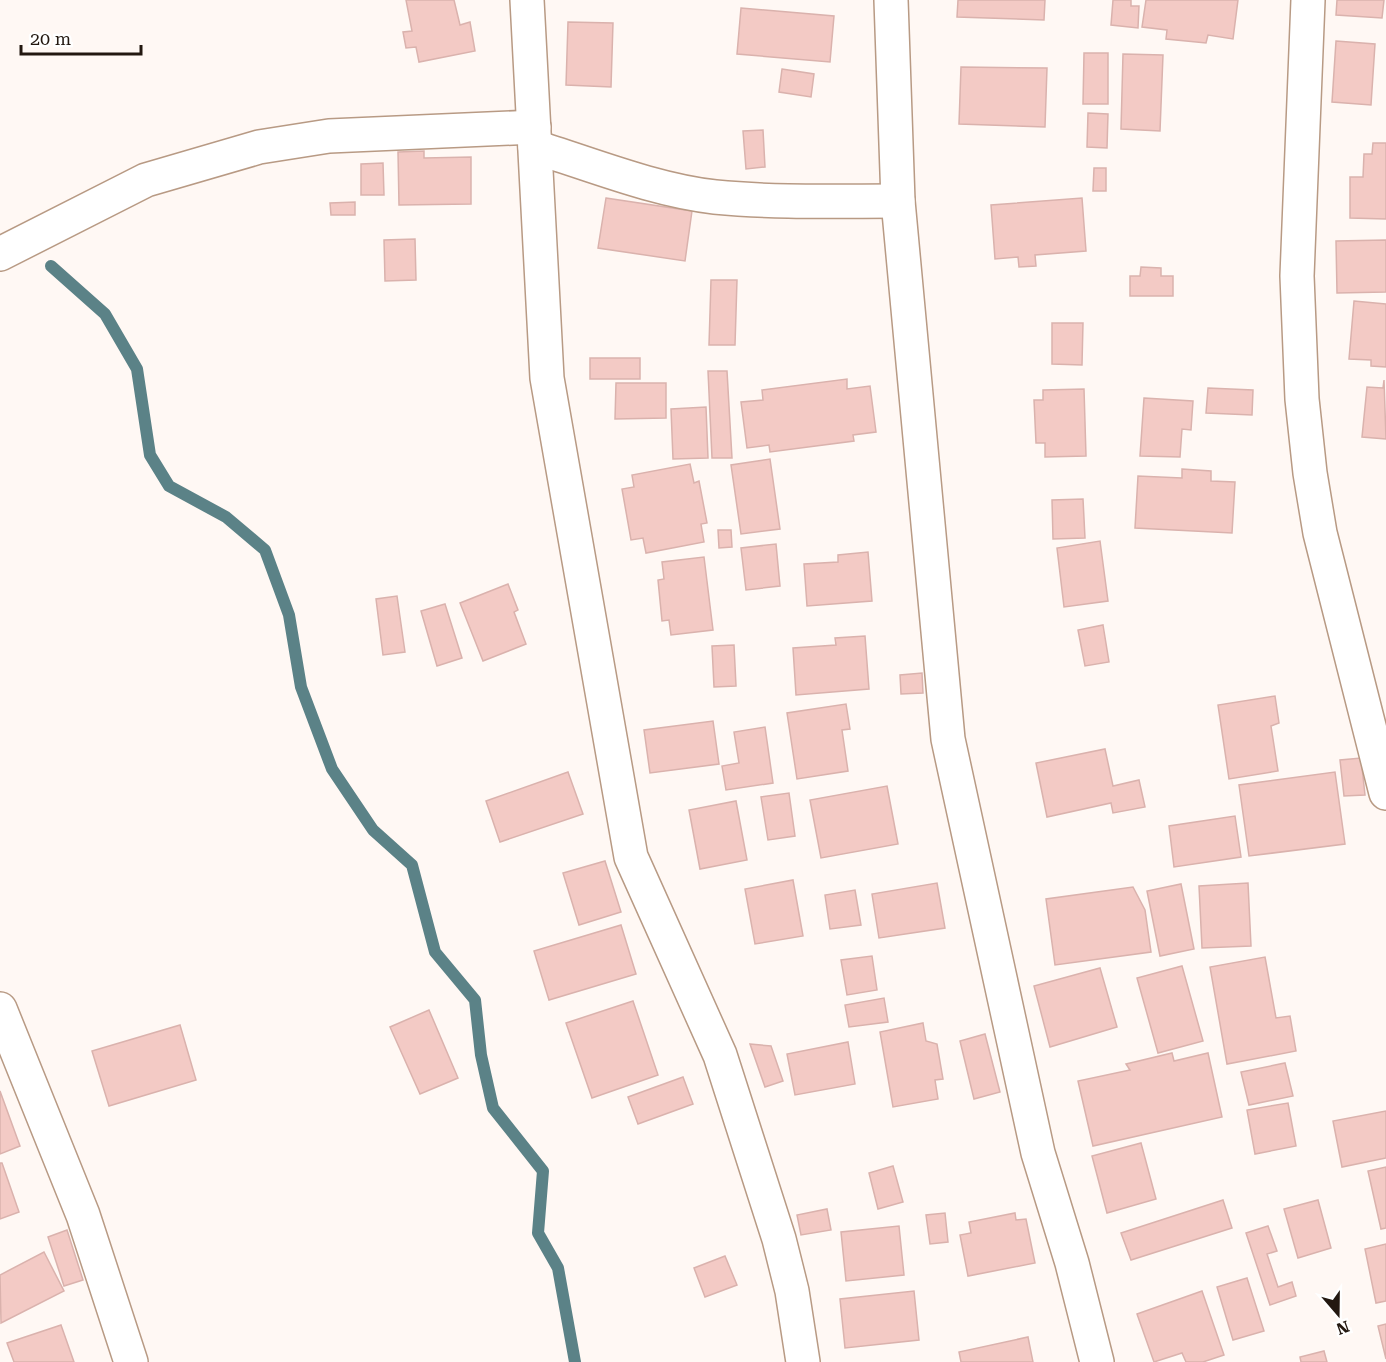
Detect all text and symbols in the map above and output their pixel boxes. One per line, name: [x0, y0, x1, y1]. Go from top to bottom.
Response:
scale bar: [21, 18, 141, 56]
text: 20 m: [30, 28, 71, 49]
north arrow: [1308, 1284, 1368, 1344]
text: N: [1334, 1317, 1352, 1339]

